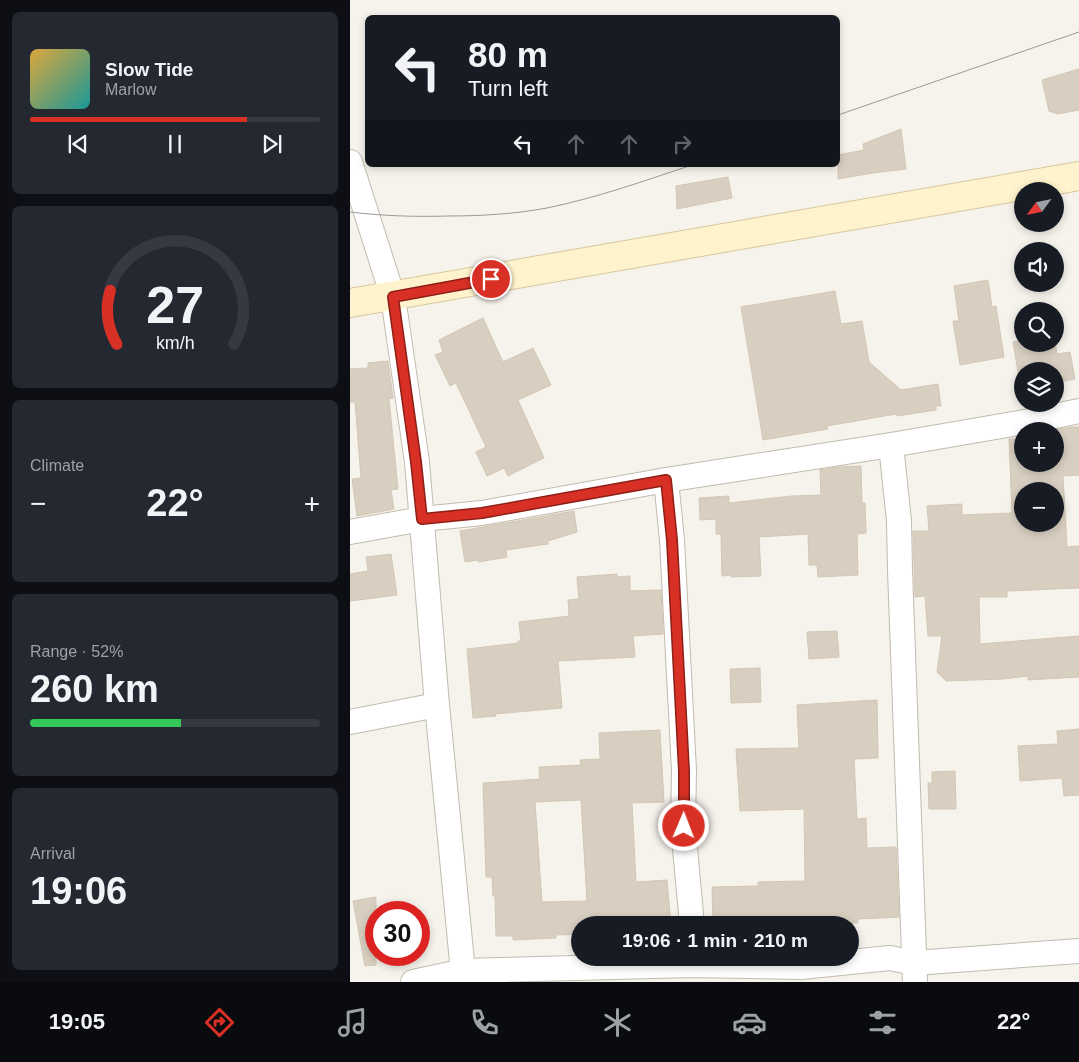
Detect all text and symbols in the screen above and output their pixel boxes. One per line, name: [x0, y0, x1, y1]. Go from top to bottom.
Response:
icon: left: [385, 35, 450, 100]
text: 80 m: [468, 35, 548, 74]
text: Slow Tide: [105, 59, 193, 80]
text: Turn left: [468, 76, 548, 101]
text: Marlow: [105, 81, 157, 98]
icon: previous: [64, 130, 92, 158]
icon: pause: [161, 130, 189, 158]
icon: next: [258, 130, 286, 158]
icon: left: [509, 130, 537, 158]
icon: ahead: [562, 130, 590, 158]
icon: ahead: [615, 130, 643, 158]
icon: right: [668, 130, 696, 158]
north arrow: [1014, 182, 1064, 232]
map controls: [1014, 182, 1064, 532]
button: sound: [1014, 242, 1064, 292]
pin: [470, 258, 512, 300]
icon: arrive: [477, 265, 505, 293]
text: 27: [146, 276, 204, 334]
button: search: [1014, 302, 1064, 352]
text: km/h: [156, 333, 194, 353]
button: layers: [1014, 362, 1064, 412]
button: +: [1014, 422, 1064, 472]
text: Climate: [30, 457, 84, 474]
text: 22°: [146, 482, 204, 524]
button: −: [1014, 482, 1064, 532]
text: −: [30, 488, 46, 519]
text: +: [304, 488, 320, 519]
text: Range · 52%: [30, 643, 123, 660]
text: 260 km: [30, 668, 159, 710]
position arrow: [657, 799, 709, 851]
text: Arrival: [30, 845, 75, 862]
text: 19:06: [30, 870, 127, 912]
speed limit sign: 30: [365, 901, 430, 966]
text: 19:06 · 1 min · 210 m: [622, 930, 808, 951]
icon: directions: [202, 1005, 237, 1040]
icon: music: [335, 1005, 370, 1040]
icon: phone: [467, 1005, 502, 1040]
icon: climate: [600, 1005, 635, 1040]
icon: car: [732, 1005, 767, 1040]
icon: filters: [865, 1005, 900, 1040]
text: 19:05: [49, 1009, 105, 1034]
text: 22°: [997, 1009, 1030, 1034]

